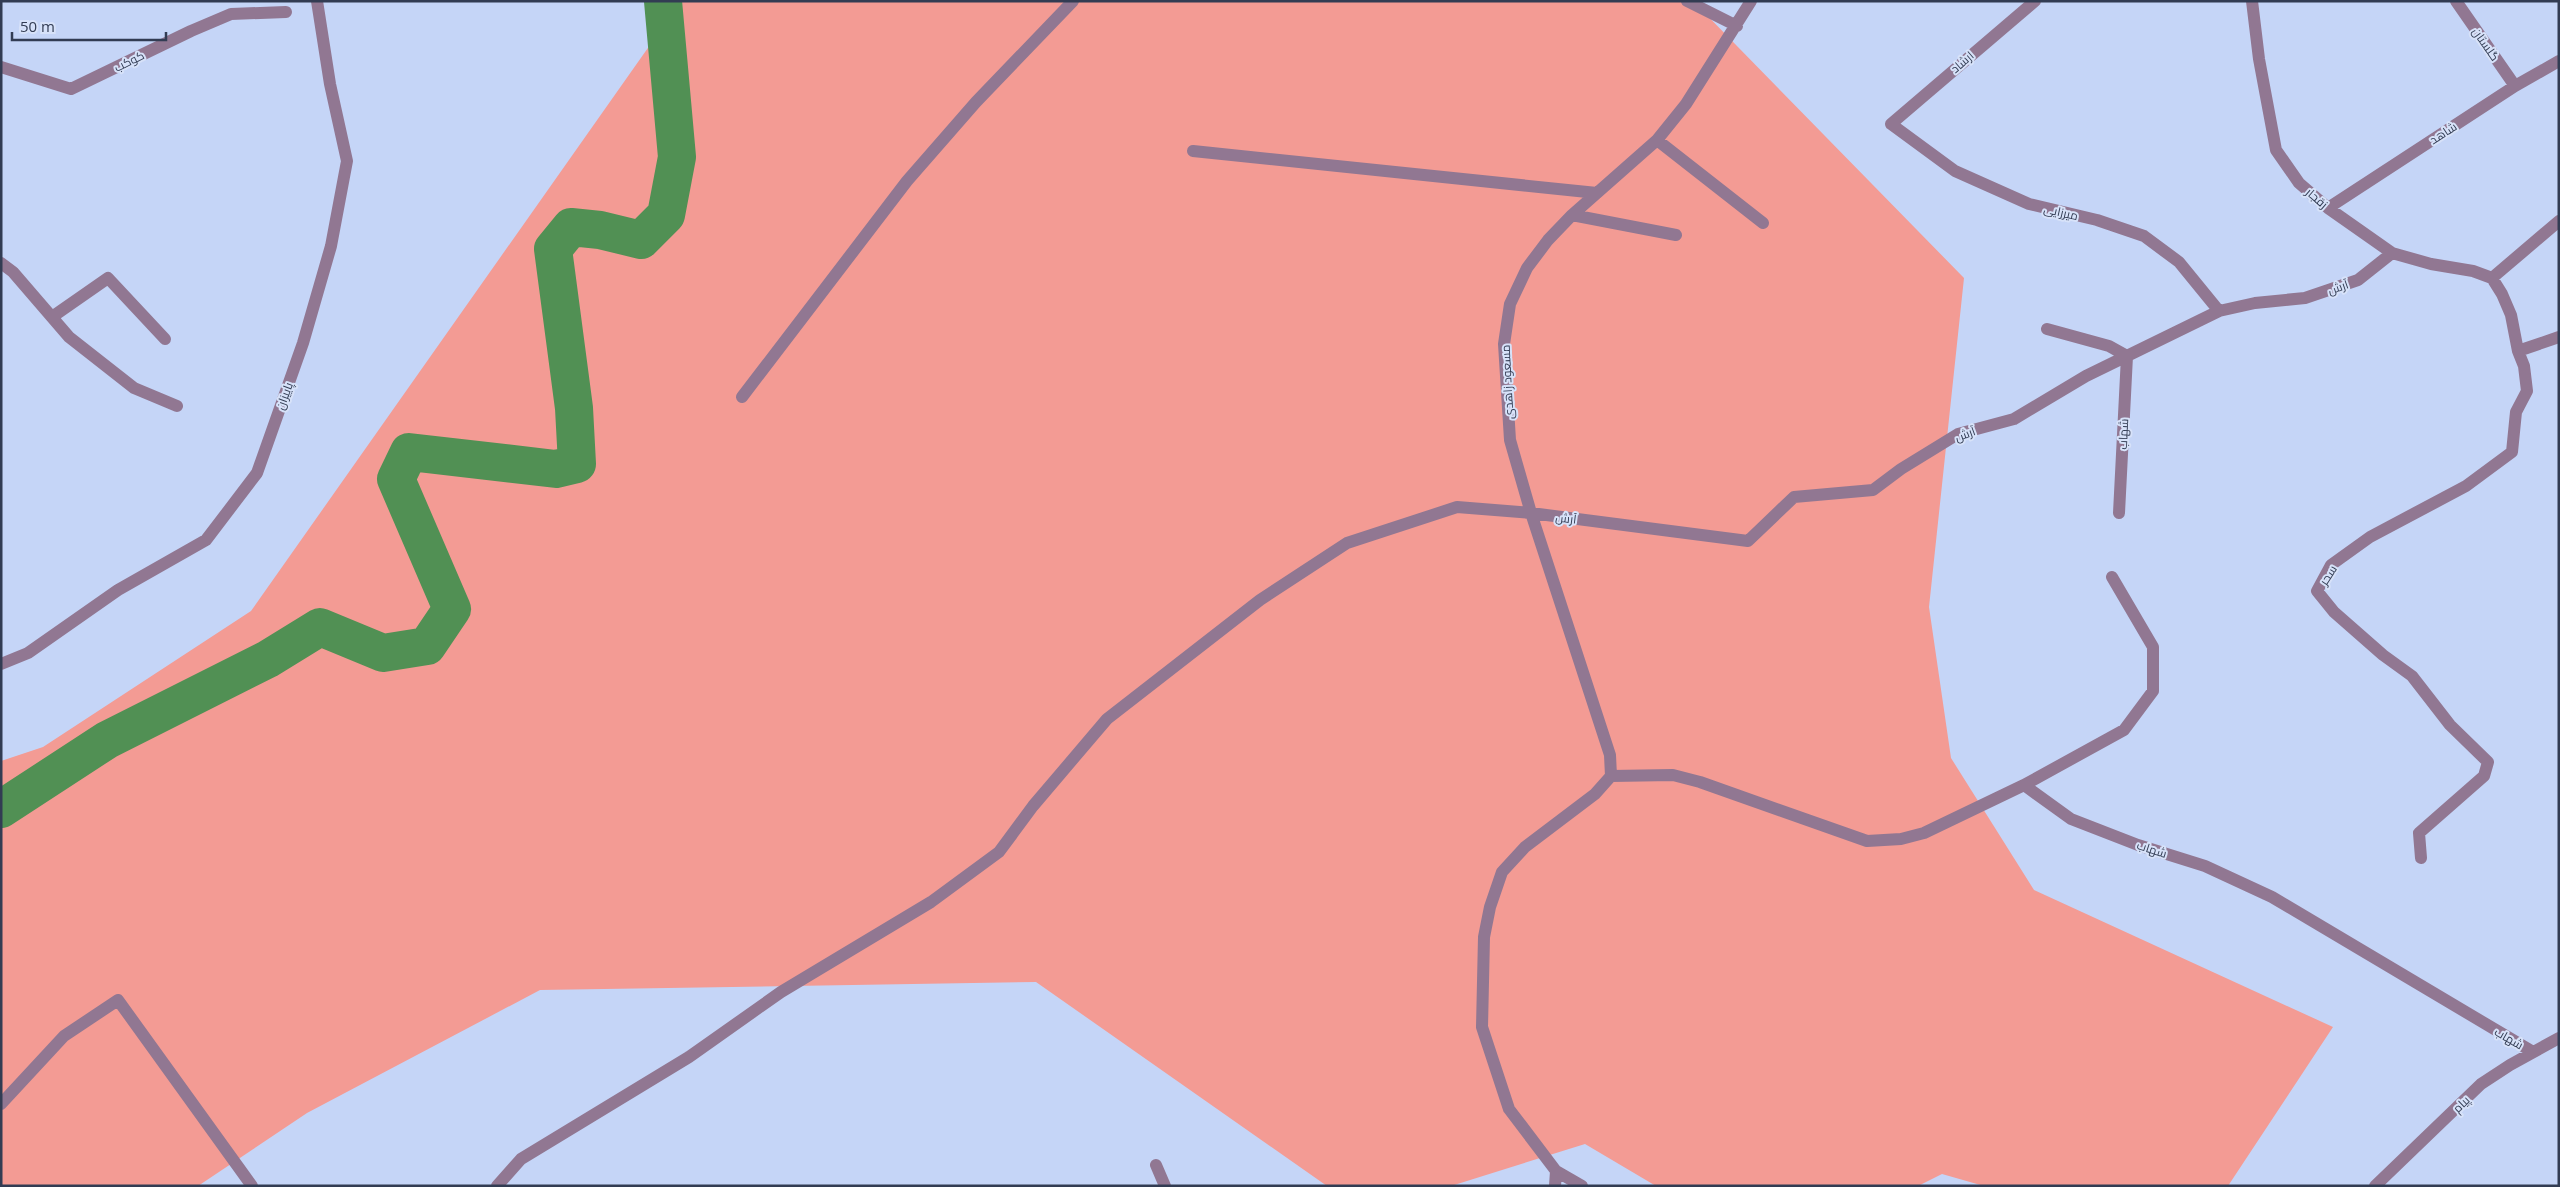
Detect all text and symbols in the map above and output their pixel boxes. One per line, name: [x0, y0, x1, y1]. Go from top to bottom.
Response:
scale bar: [12, 10, 166, 42]
text: 50 m: [20, 16, 55, 36]
street label: گلستان: [2468, 24, 2504, 64]
street label: کوکب: [111, 46, 147, 76]
street label: ارشاد: [1947, 47, 1977, 77]
street label: شاهد: [2426, 118, 2460, 148]
street label: زقجار: [2301, 183, 2332, 212]
street label: میرزایی: [2042, 200, 2080, 224]
street label: آرش: [2325, 275, 2351, 298]
street label: مسعود زاهدی: [1497, 344, 1517, 420]
street label: پاییزان: [271, 379, 298, 413]
street label: شهاب: [2114, 418, 2132, 450]
street label: آرش: [1952, 422, 1978, 446]
street label: آرش: [1555, 508, 1578, 528]
street label: سحر: [2315, 562, 2341, 589]
street label: شهاب: [2135, 836, 2169, 862]
street label: شهاب: [2491, 1023, 2527, 1053]
street label: پیام: [2449, 1091, 2475, 1117]

